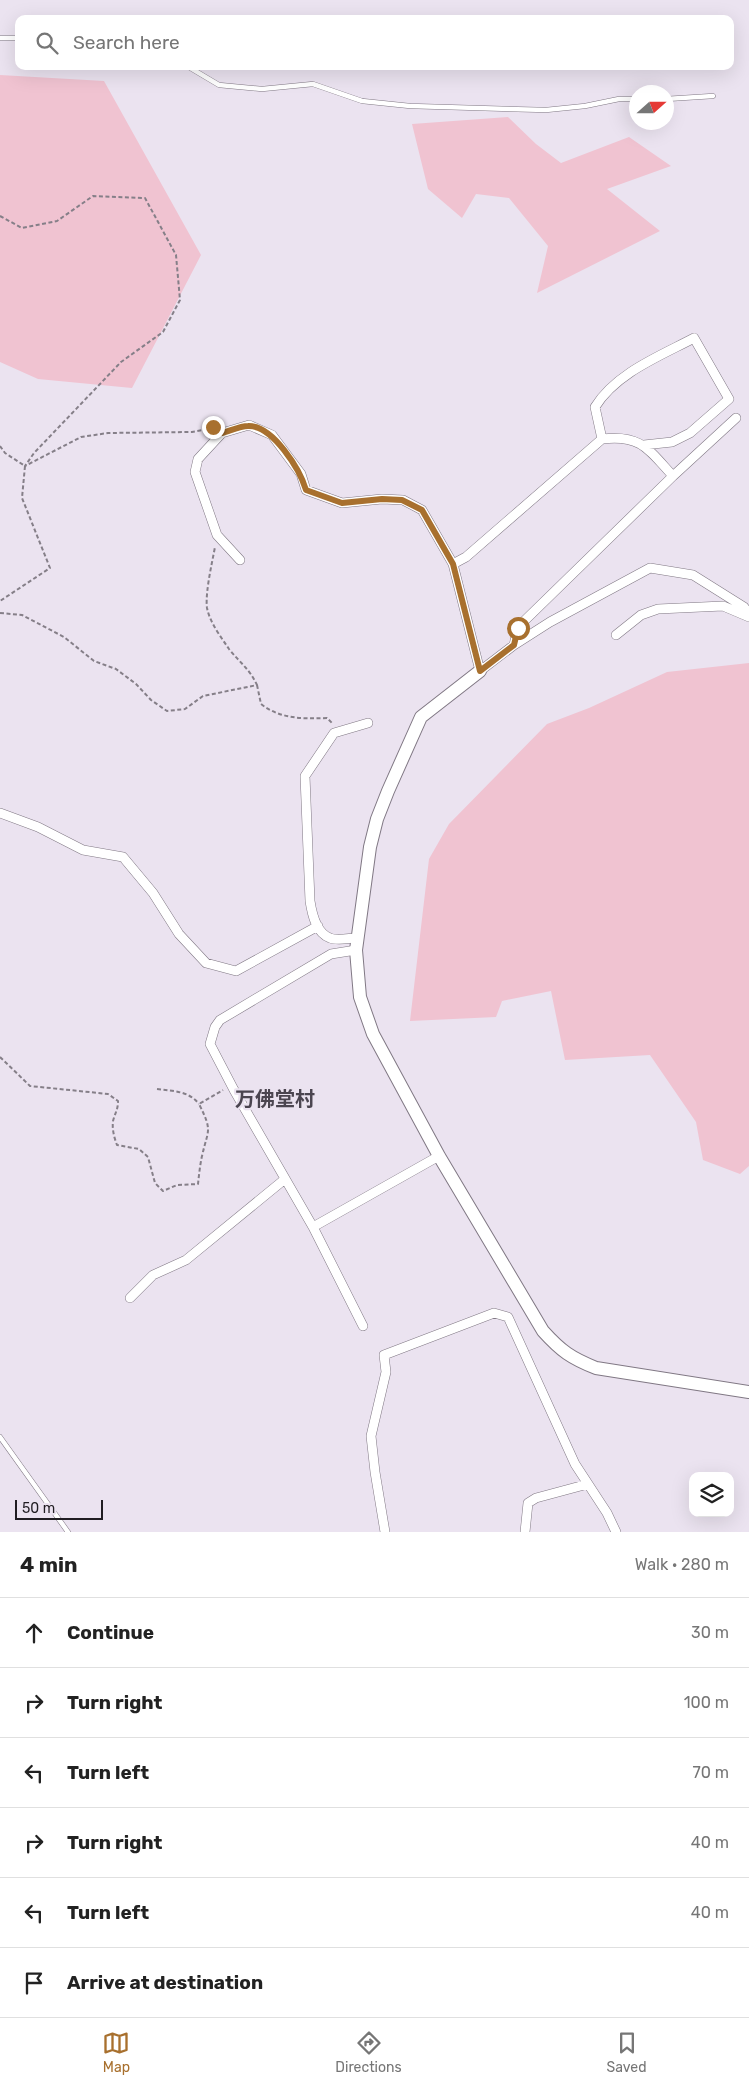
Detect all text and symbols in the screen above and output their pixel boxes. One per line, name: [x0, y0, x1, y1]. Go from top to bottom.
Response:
search box: [15, 15, 734, 70]
icon: search: [33, 29, 61, 57]
text: Search here: [73, 31, 180, 54]
north arrow: [629, 85, 674, 130]
route end: [202, 416, 225, 439]
route start: [507, 617, 530, 640]
district label: 万佛堂村: [235, 1087, 315, 1111]
map controls: [689, 1472, 734, 1517]
button: layers: [689, 1472, 734, 1517]
scale bar: [15, 1497, 102, 1520]
text: 50 m: [22, 1500, 55, 1517]
text: 4 min: [20, 1552, 78, 1577]
text: Walk · 280 m: [635, 1555, 729, 1574]
icon: ahead: [20, 1619, 48, 1647]
text: Continue: [67, 1621, 154, 1644]
text: 30 m: [691, 1623, 729, 1642]
icon: right: [20, 1689, 48, 1717]
text: Turn right: [67, 1691, 162, 1714]
text: 100 m: [684, 1693, 729, 1712]
icon: left: [20, 1759, 48, 1787]
text: Turn left: [67, 1761, 149, 1784]
text: 70 m: [692, 1763, 729, 1782]
icon: right: [20, 1829, 48, 1857]
text: Turn right: [67, 1831, 162, 1854]
text: 40 m: [691, 1833, 729, 1852]
icon: left: [20, 1899, 48, 1927]
text: Turn left: [67, 1901, 149, 1924]
text: 40 m: [691, 1903, 729, 1922]
icon: arrive: [20, 1969, 48, 1997]
text: Arrive at destination: [67, 1971, 263, 1994]
tab: Map: [102, 2029, 130, 2076]
tab: Directions: [335, 2029, 402, 2076]
tab: Saved: [607, 2029, 647, 2076]

